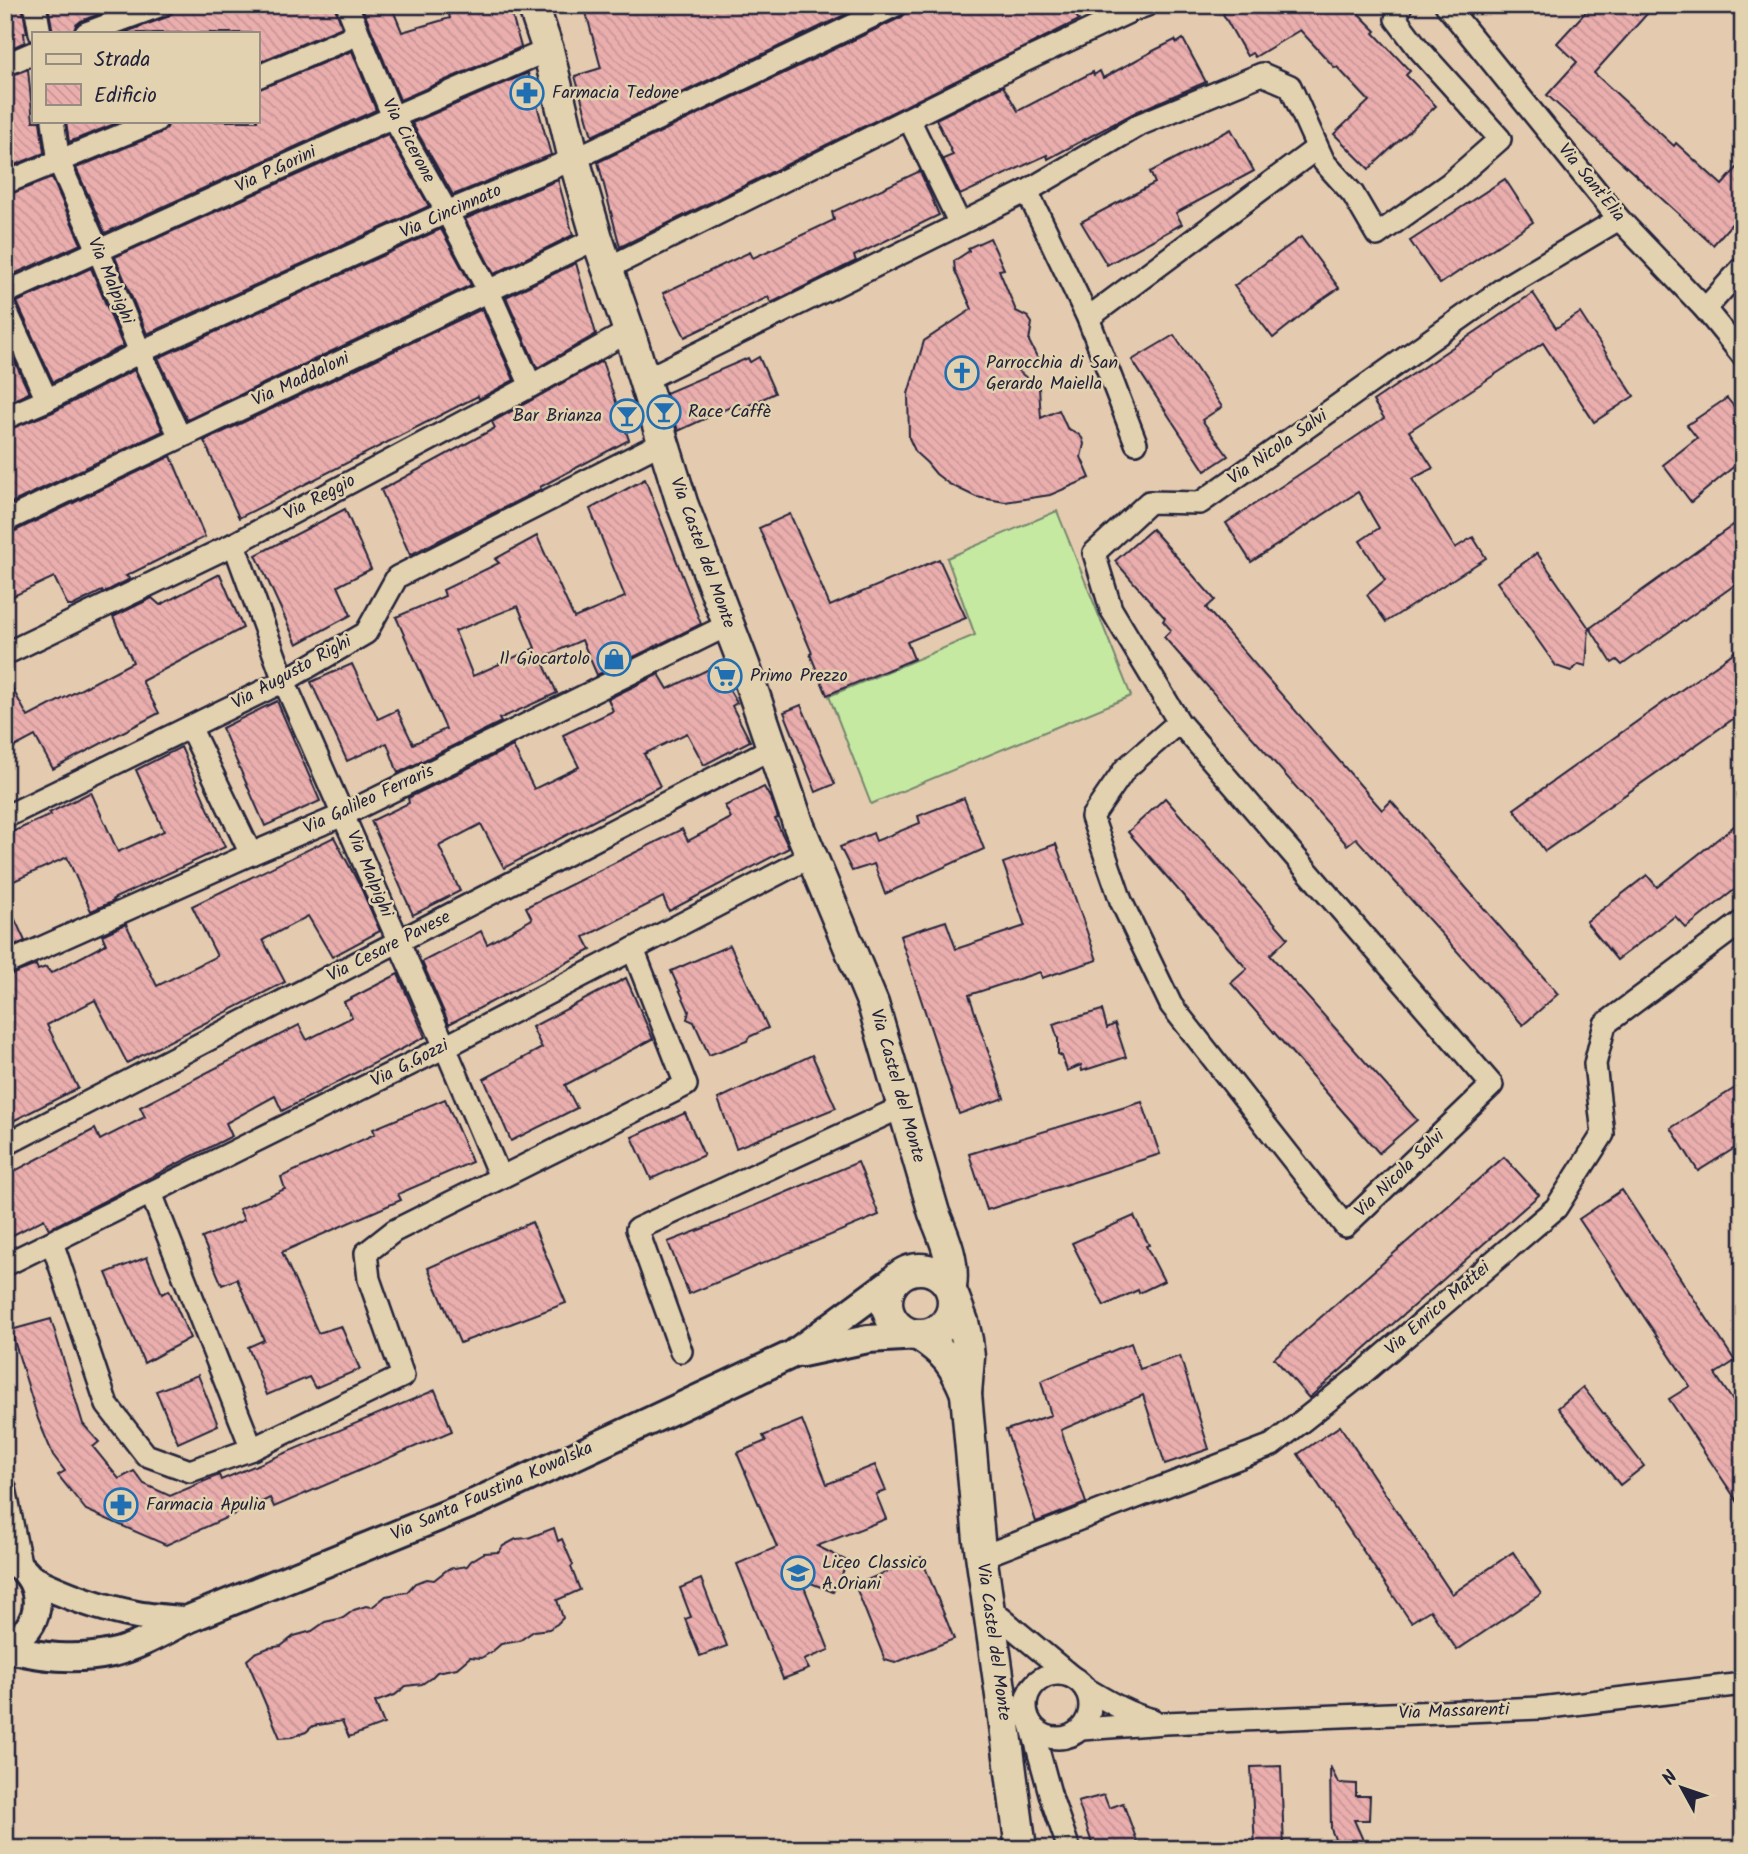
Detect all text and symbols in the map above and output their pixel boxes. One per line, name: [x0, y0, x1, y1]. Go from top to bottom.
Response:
legend: [32, 32, 259, 122]
text: Strada: [94, 44, 150, 77]
pharmacy icon: Farmacia Tedone: [508, 74, 546, 112]
place label: Farmacia Tedone: [552, 79, 679, 108]
text: Edificio: [94, 80, 157, 113]
street label: Via Cicerone: [373, 93, 443, 189]
street label: Via Sant'Elia: [1550, 137, 1632, 229]
street label: Via P.Gorini: [231, 138, 322, 201]
street label: Via Cincinnato: [395, 177, 507, 247]
street label: Via Malpighi: [79, 233, 142, 330]
street label: Via Maddaloni: [247, 344, 355, 415]
place label: Parrocchia di San Gerardo Maiella: [986, 349, 1118, 399]
church icon: Parrocchia di San Gerardo Maiella: [943, 354, 981, 392]
bar icon: Race Caffè: [645, 393, 683, 431]
bar icon: Bar Brianza: [608, 397, 646, 435]
place label: Race Caffè: [688, 398, 771, 427]
place label: Bar Brianza: [513, 402, 602, 431]
street label: Via Nicola Salvi: [1222, 402, 1335, 493]
street label: Via Reggio: [279, 467, 361, 529]
street label: Via Castel del Monte: [661, 473, 743, 633]
street label: Via Augusto Righi: [227, 628, 358, 718]
shop icon: Il Giocartolo: [595, 640, 633, 678]
place label: Il Giocartolo: [499, 645, 590, 674]
supermarket icon: Primo Prezzo: [706, 657, 744, 695]
place label: Primo Prezzo: [750, 662, 848, 691]
street label: Via Galileo Ferraris: [299, 757, 439, 843]
street label: Via Malpighi: [338, 826, 401, 923]
street label: Via Cesare Pavese: [322, 903, 456, 991]
street label: Via Castel del Monte: [861, 1006, 933, 1166]
street label: Via G.Gozzi: [366, 1032, 455, 1096]
street label: Via Nicola Salvi: [1348, 1123, 1452, 1225]
street label: Via Enrico Mattei: [1379, 1254, 1498, 1363]
street label: Via Santa Faustina Kowalska: [386, 1434, 598, 1550]
pharmacy icon: Farmacia Apulia: [102, 1486, 140, 1524]
place label: Farmacia Apulia: [146, 1491, 266, 1520]
place label: Liceo Classico A.Oriani: [822, 1549, 927, 1599]
school or university icon: Liceo Classico A.Oriani: [779, 1554, 817, 1592]
street label: Via Castel del Monte: [968, 1561, 1018, 1723]
street label: Via Massarenti: [1398, 1696, 1511, 1728]
north arrow: [1646, 1752, 1716, 1822]
text: N: [1655, 1764, 1686, 1793]

